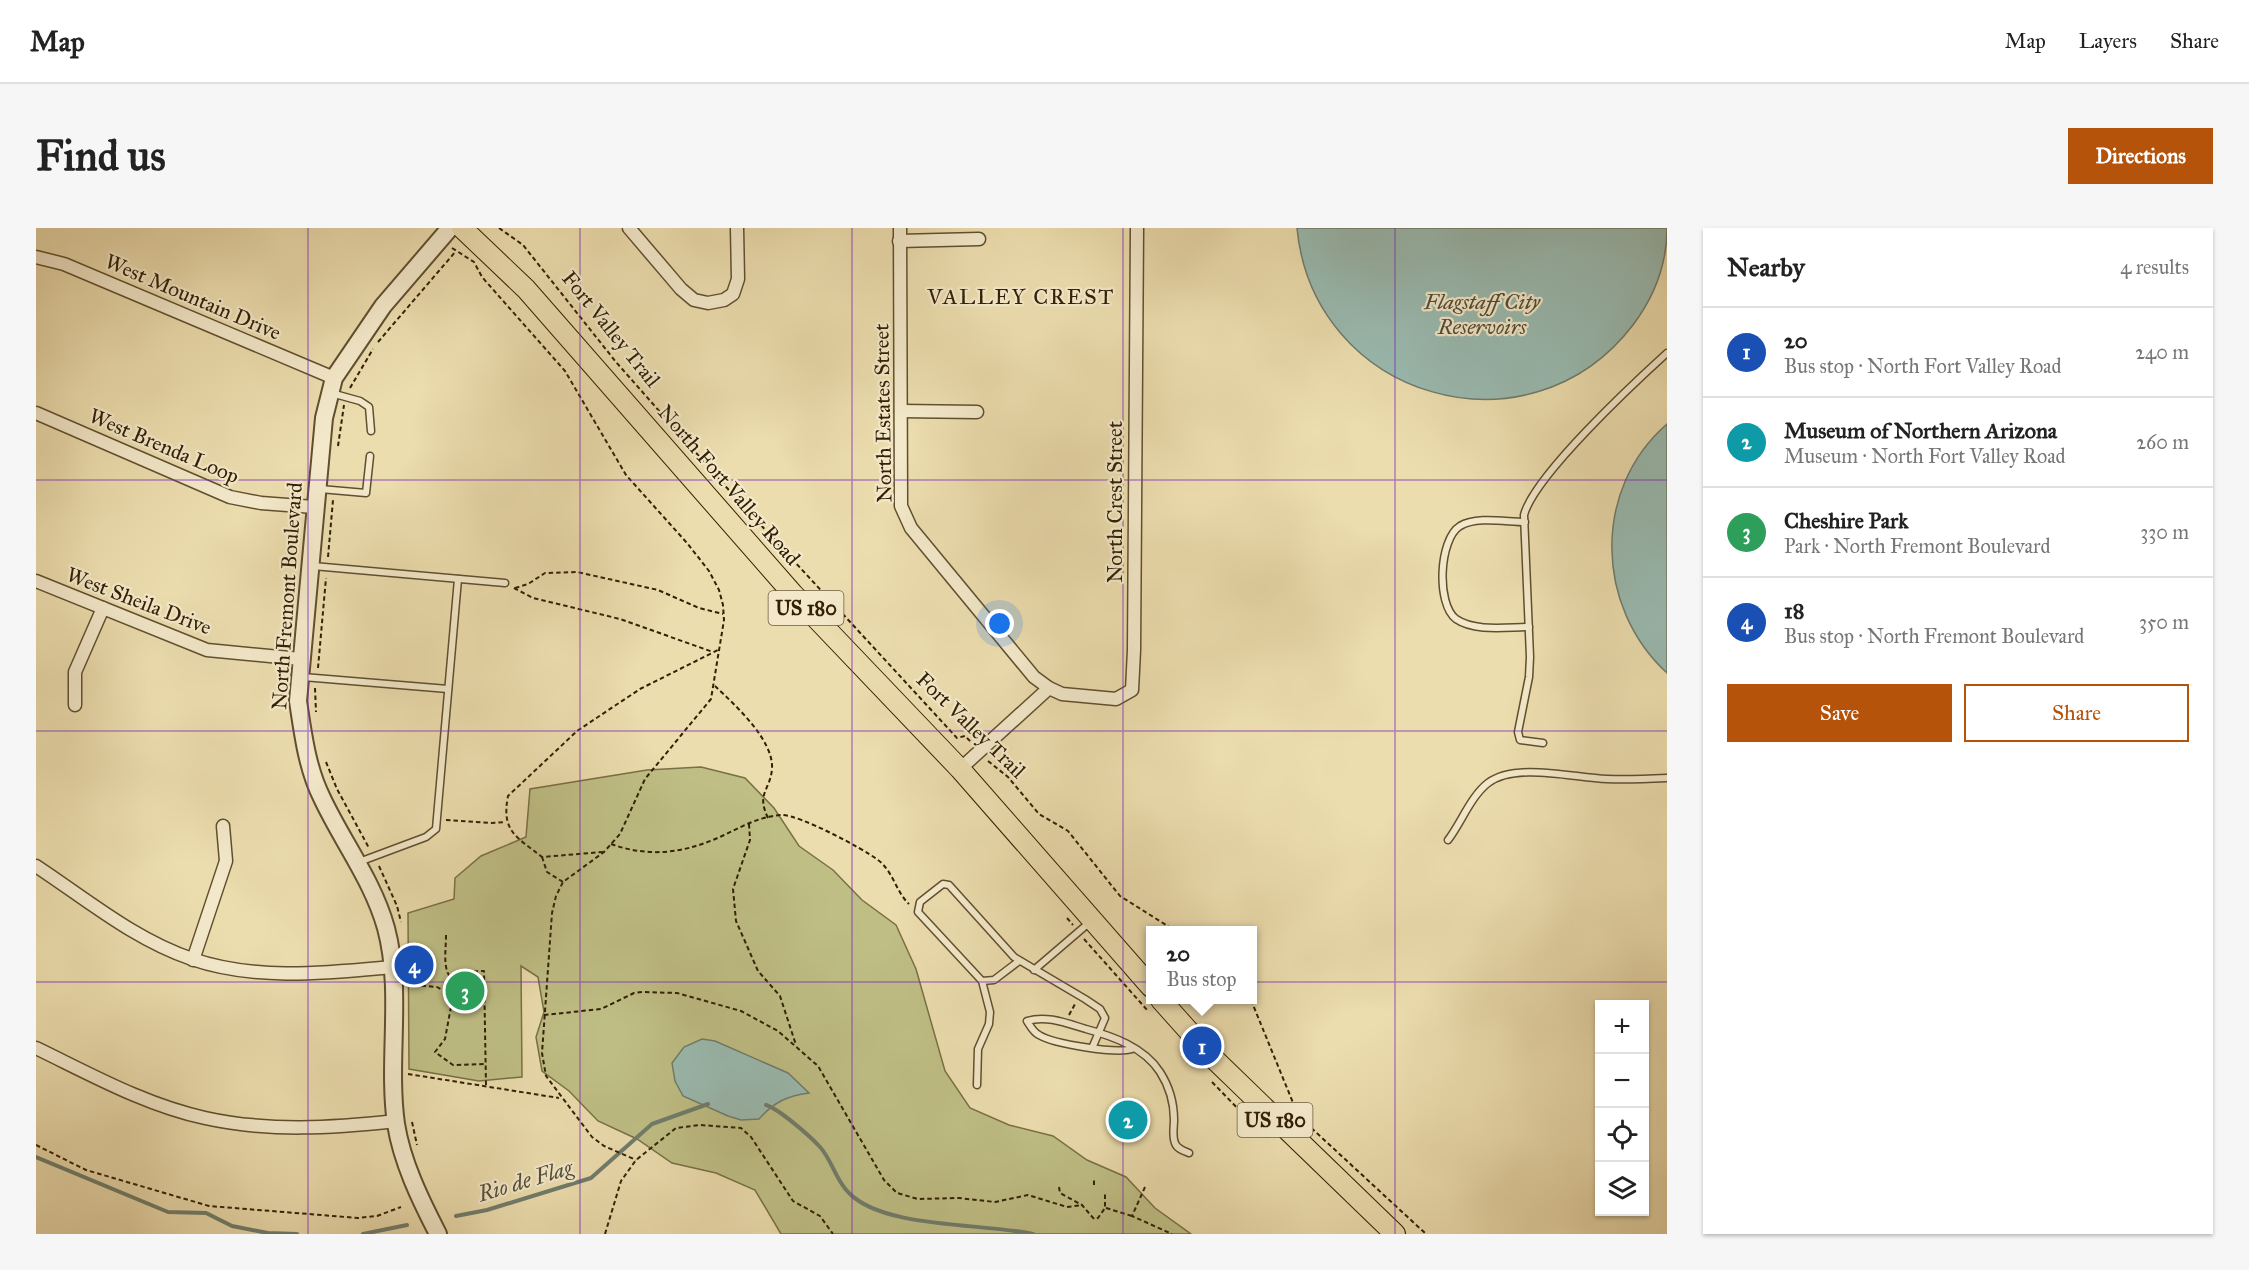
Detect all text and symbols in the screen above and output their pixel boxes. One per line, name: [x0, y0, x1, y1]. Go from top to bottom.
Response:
text: Map: [30, 24, 85, 59]
text: Map: [2005, 28, 2046, 54]
text: Layers: [2079, 28, 2137, 54]
text: Share: [2170, 28, 2219, 54]
button: Directions: [2068, 128, 2213, 184]
text: Find us: [36, 130, 166, 182]
street label: West Mountain Drive: [101, 248, 285, 346]
text: Nearby: [1727, 251, 1805, 283]
text: 4 results: [2120, 255, 2189, 279]
street label: Fort Valley Trail: [556, 266, 666, 393]
district label: VALLEY CREST: [926, 283, 1115, 310]
water label: Flagstaff City Reservoirs: [1423, 288, 1541, 340]
street label: North Estates Street: [868, 323, 898, 503]
text: 20: [1784, 327, 1808, 354]
text: 1: [1743, 340, 1750, 364]
text: 240 m: [2135, 340, 2189, 364]
text: Bus stop · North Fort Valley Road: [1784, 354, 2062, 378]
street label: North Fort Valley Road: [652, 399, 806, 571]
street label: West Brenda Loop: [85, 403, 243, 489]
text: Museum of Northern Arizona: [1784, 417, 2057, 444]
street label: North Crest Street: [1102, 420, 1128, 583]
text: 2: [1742, 430, 1751, 454]
text: 260 m: [2136, 430, 2189, 454]
text: Museum · North Fort Valley Road: [1784, 444, 2066, 468]
street label: North Fremont Boulevard: [266, 481, 308, 711]
text: Cheshire Park: [1784, 507, 1908, 534]
text: 3: [1743, 520, 1751, 544]
text: 330 m: [2140, 520, 2189, 544]
text: Park · North Fremont Boulevard: [1784, 534, 2050, 558]
street label: West Sheila Drive: [63, 561, 215, 641]
road number: US 180: [768, 591, 844, 625]
text: 18: [1784, 597, 1804, 624]
your location: [985, 609, 1014, 638]
text: 4: [1741, 610, 1752, 634]
text: 350 m: [2139, 610, 2189, 634]
text: Bus stop · North Fremont Boulevard: [1784, 624, 2084, 648]
street label: Fort Valley Trail: [911, 666, 1031, 784]
button: Save: [1727, 684, 1952, 742]
button: Share: [1964, 684, 2189, 742]
popup: [1146, 926, 1257, 1004]
text: 20: [1166, 940, 1190, 967]
pin: 4: [394, 942, 434, 988]
text: Bus stop: [1166, 967, 1237, 991]
pin: 3: [446, 968, 484, 1014]
map controls: [1595, 1000, 1649, 1216]
button: +: [1595, 1000, 1649, 1054]
pin: 1: [1182, 1024, 1222, 1068]
button: −: [1595, 1054, 1649, 1108]
pin: 2: [1108, 1098, 1148, 1142]
road number: US 180: [1238, 1103, 1312, 1137]
button: locate: [1595, 1108, 1649, 1162]
water label: Rio de Flag: [474, 1153, 577, 1208]
button: layers: [1595, 1162, 1649, 1216]

